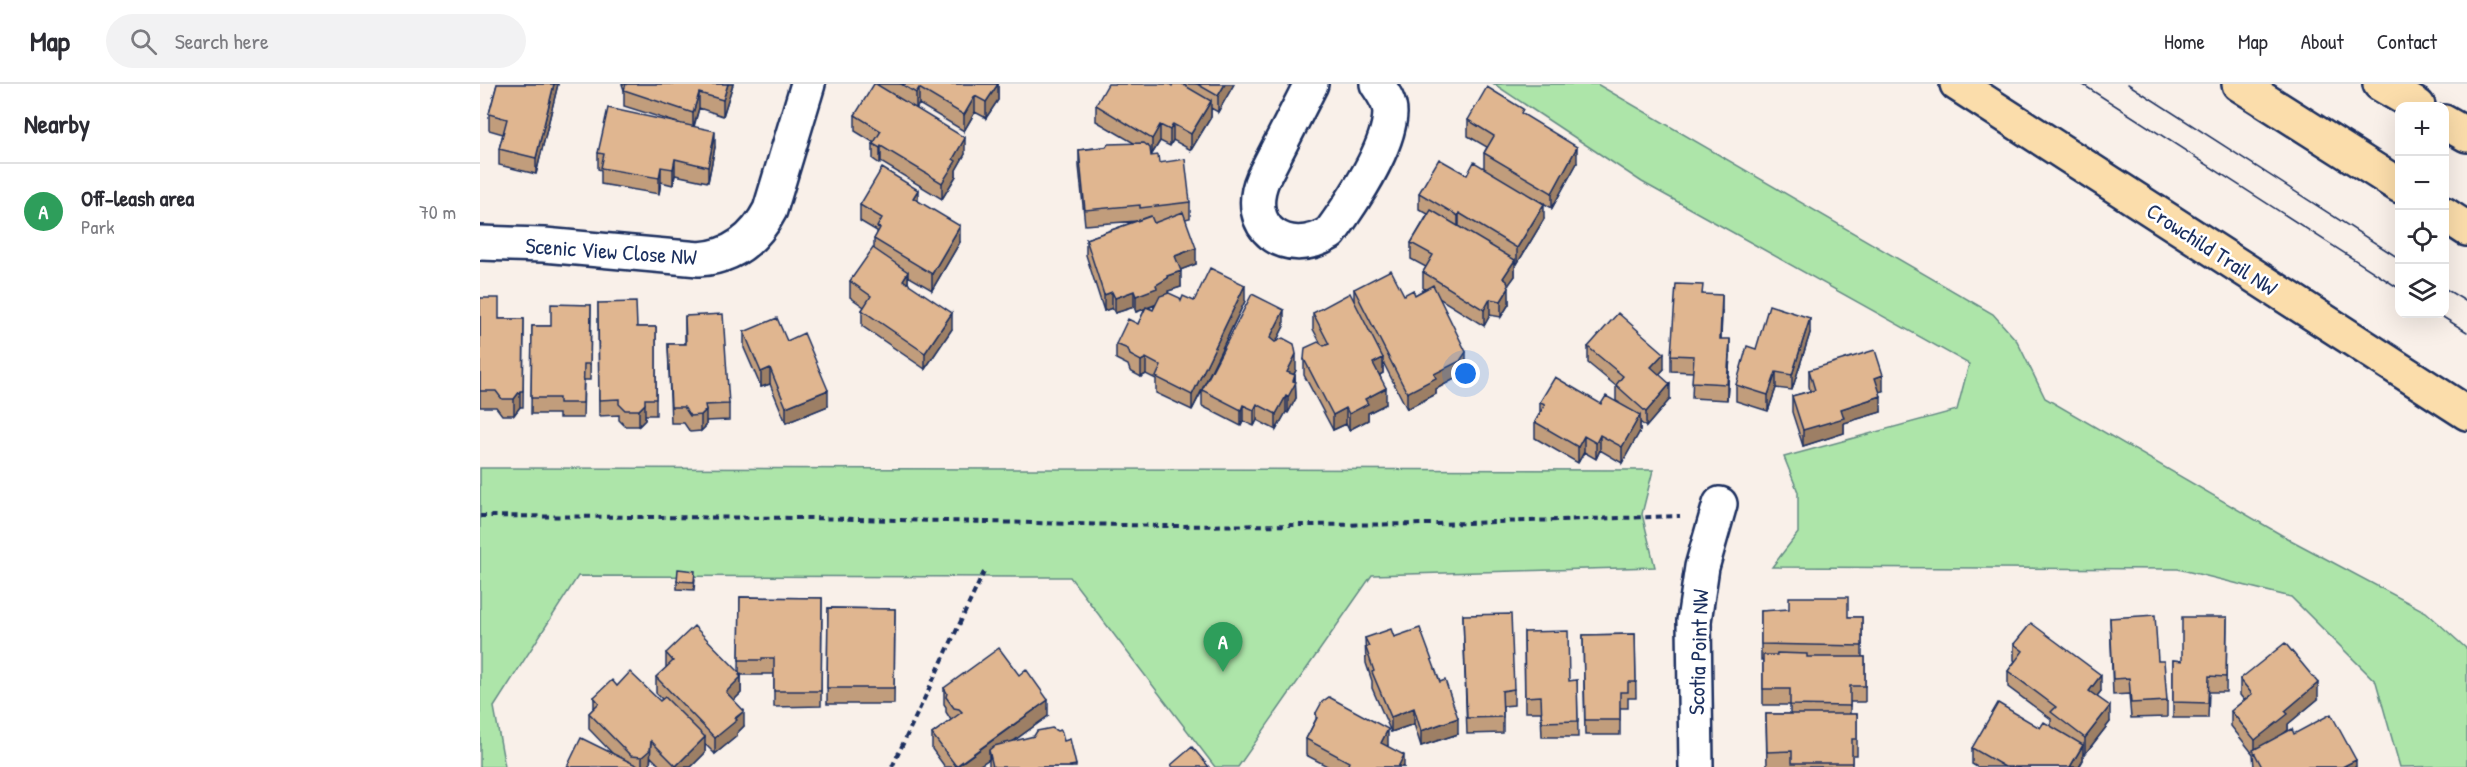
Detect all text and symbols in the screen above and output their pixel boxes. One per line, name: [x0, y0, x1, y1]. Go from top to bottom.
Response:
search box: [106, 14, 526, 68]
text: Map: [30, 22, 70, 60]
icon: search: [127, 25, 160, 58]
text: Search here: [175, 26, 269, 56]
text: Home: [2164, 27, 2205, 56]
text: Map: [2238, 27, 2268, 56]
text: About: [2301, 27, 2344, 56]
text: Contact: [2377, 27, 2437, 56]
map controls: [2395, 102, 2449, 318]
button: +: [2395, 102, 2449, 156]
text: Nearby: [24, 106, 90, 141]
button: −: [2395, 156, 2449, 210]
text: Off-leash area: [81, 183, 194, 213]
street label: Crowchild Trail NW: [2141, 195, 2284, 303]
text: A: [39, 198, 48, 225]
text: 70 m: [419, 198, 456, 225]
button: locate: [2395, 210, 2449, 264]
text: Park: [81, 213, 114, 240]
street label: Scenic View Close NW: [524, 230, 698, 272]
button: layers: [2395, 264, 2449, 318]
your location: [1451, 359, 1480, 388]
street label: Scotia Point NW: [1681, 588, 1715, 715]
pin: A: [1204, 622, 1242, 672]

